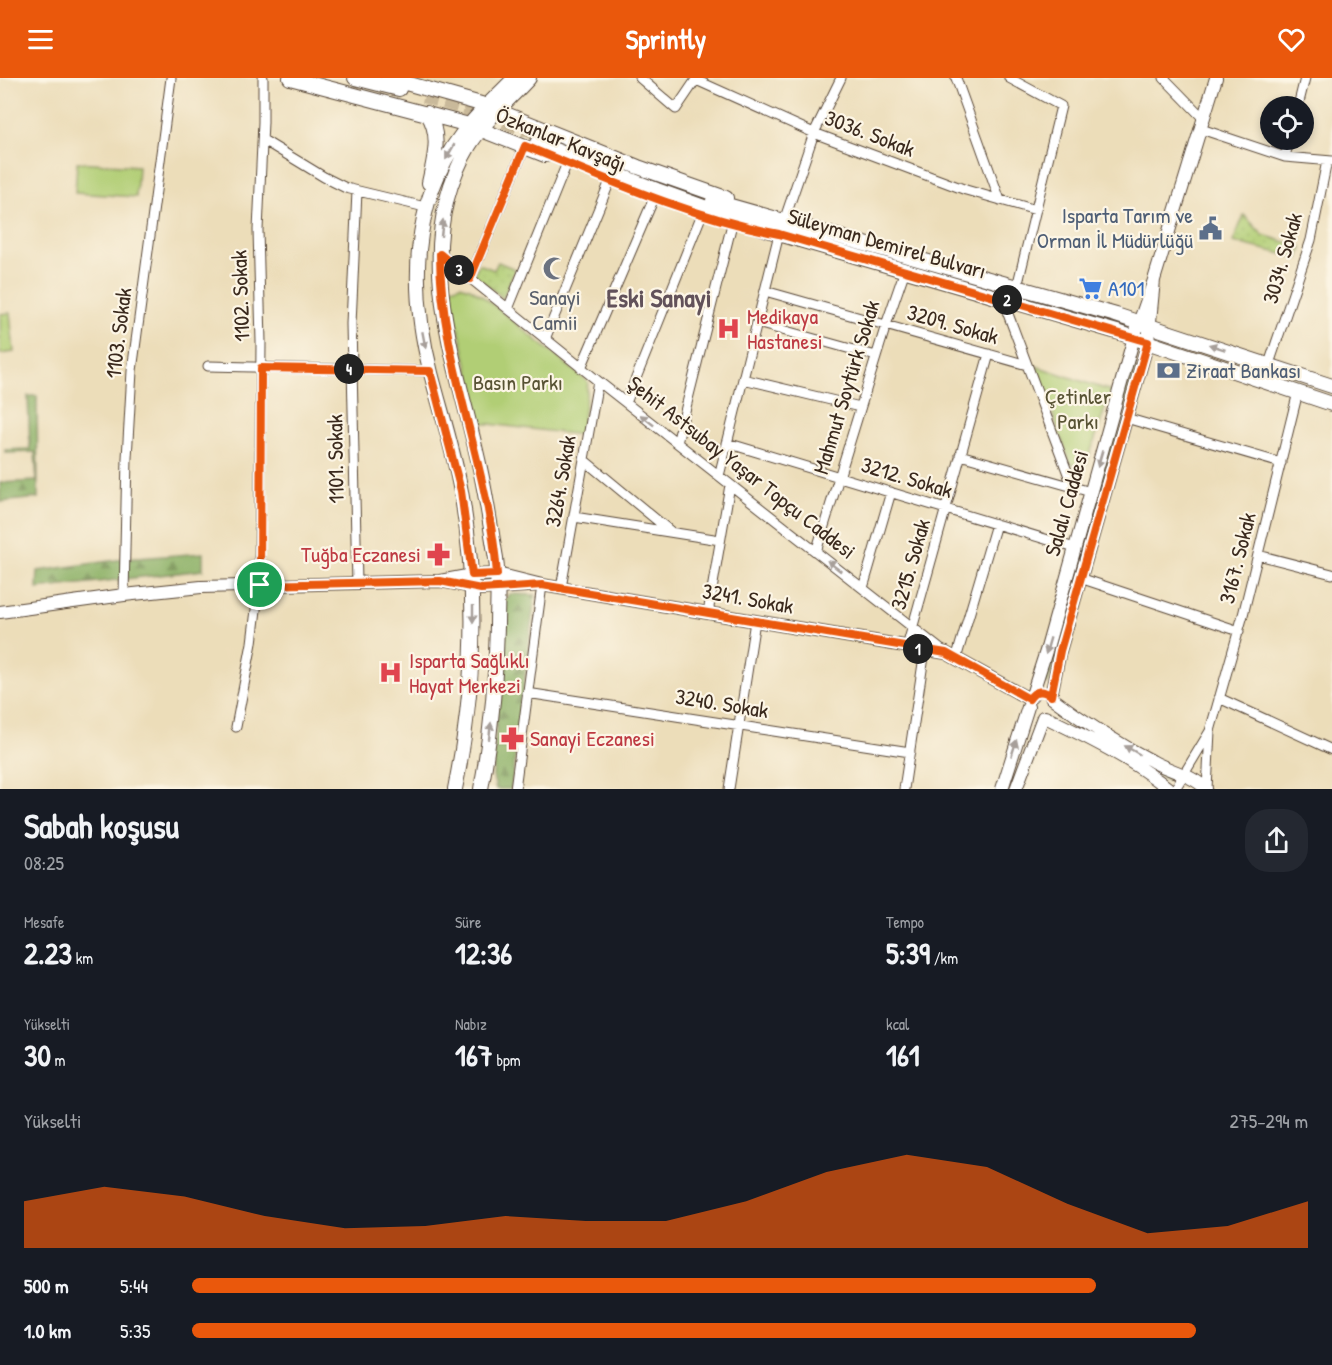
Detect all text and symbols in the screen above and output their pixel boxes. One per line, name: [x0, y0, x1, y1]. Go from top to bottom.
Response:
text: Sprintly: [626, 21, 706, 57]
icon: menu: [24, 23, 57, 56]
icon: heart: [1275, 23, 1308, 56]
map controls: [1260, 96, 1314, 150]
button: locate: [1260, 96, 1314, 150]
street label: Özkanlar Kavşağı: [491, 99, 631, 179]
street label: 3036. Sokak: [821, 102, 919, 164]
one-way arrow: [445, 144, 456, 160]
street label: Süleyman Demirel Bulvarı: [784, 200, 990, 286]
place label: Isparta Tarım ve Orman İl Müdürlüğü: [1037, 200, 1193, 255]
street label: 3034. Sokak: [1255, 209, 1309, 307]
public building icon: Isparta Tarım ve Orman İl Müdürlüğü: [1198, 215, 1224, 241]
one-way arrow: [437, 218, 446, 237]
street label: 1102. Sokak: [223, 250, 257, 342]
pin: 3: [444, 255, 474, 285]
mosque icon: Sanayi Camii: [542, 255, 568, 281]
text: 3: [455, 259, 463, 281]
place label: A101: [1108, 273, 1145, 303]
supermarket icon: A101: [1077, 275, 1103, 301]
district label: Eski Sanayi: [607, 280, 712, 316]
place label: Sanayi Camii: [529, 282, 581, 337]
pin: 2: [992, 285, 1022, 315]
street label: 1103. Sokak: [98, 286, 138, 380]
text: 2: [1003, 289, 1011, 311]
street label: Mahmut Soytürk Sokak: [805, 296, 887, 478]
street label: 3209. Sokak: [904, 297, 1002, 351]
place label: Medikaya Hastanesi: [747, 301, 823, 356]
hospital icon: Medikaya Hastanesi: [716, 316, 742, 342]
one-way arrow: [420, 331, 429, 350]
one-way arrow: [1208, 341, 1226, 351]
pin: 4: [334, 354, 364, 384]
place label: Ziraat Bankası: [1186, 355, 1301, 385]
bank icon: Ziraat Bankası: [1155, 357, 1181, 383]
text: 4: [346, 358, 352, 380]
park label: Basın Parkı: [473, 367, 563, 397]
street label: Şehit Astsubay Yaşar Topçu Caddesi: [622, 368, 862, 566]
park label: Çetinler Parkı: [1045, 381, 1112, 436]
one-way arrow: [639, 413, 655, 426]
street label: 1101. Sokak: [319, 414, 351, 504]
street label: 3264. Sokak: [537, 433, 583, 529]
street label: Salalı Caddesi: [1037, 446, 1095, 560]
street label: 3212. Sokak: [858, 449, 956, 505]
one-way arrow: [1095, 450, 1104, 468]
street label: 3167. Sokak: [1211, 509, 1263, 607]
street label: 3215. Sokak: [883, 515, 937, 613]
place label: Tuğba Eczanesi: [301, 539, 421, 569]
pharmacy icon: Tuğba Eczanesi: [426, 541, 452, 567]
pin: [234, 559, 285, 610]
one-way arrow: [826, 559, 842, 572]
icon: arrive: [243, 568, 276, 601]
street label: 3241. Sokak: [700, 575, 796, 621]
one-way arrow: [468, 604, 478, 623]
pin: 1: [903, 634, 933, 664]
one-way arrow: [1043, 637, 1052, 655]
text: 1: [915, 638, 921, 660]
place label: Isparta Sağlıklı Hayat Merkezi: [409, 645, 530, 700]
hospital icon: Isparta Sağlıklı Hayat Merkezi: [378, 660, 404, 686]
street label: 3240. Sokak: [673, 681, 771, 725]
one-way arrow: [485, 722, 494, 741]
place label: Sanayi Eczanesi: [530, 723, 655, 753]
pharmacy icon: Sanayi Eczanesi: [499, 725, 525, 751]
one-way arrow: [1010, 739, 1019, 757]
one-way arrow: [1123, 745, 1140, 755]
text: Sabah koşusu: [24, 804, 179, 848]
button: share: [1245, 809, 1308, 872]
text: 08:25: [24, 849, 64, 876]
text: Mesafe: [24, 911, 64, 933]
text: Süre: [455, 911, 481, 933]
text: Tempo: [886, 911, 924, 933]
text: 2.23: [24, 933, 72, 973]
text: 12:36: [455, 933, 512, 973]
text: 5:39: [886, 933, 930, 973]
text: km: [72, 947, 93, 969]
text: /km: [930, 947, 958, 969]
text: Yükselti: [24, 1013, 70, 1035]
text: Nabız: [455, 1013, 487, 1035]
text: kcal: [886, 1013, 909, 1035]
text: 30: [24, 1035, 51, 1075]
text: 167: [455, 1035, 493, 1075]
text: 161: [886, 1035, 920, 1075]
text: m: [51, 1049, 65, 1071]
text: bpm: [493, 1049, 521, 1071]
text: Yükselti: [24, 1107, 81, 1134]
text: 275–294 m: [1229, 1107, 1308, 1134]
text: 500 m: [24, 1272, 69, 1299]
text: 5:44: [120, 1272, 148, 1299]
text: 1.0 km: [24, 1317, 71, 1344]
text: 5:35: [120, 1317, 151, 1344]

